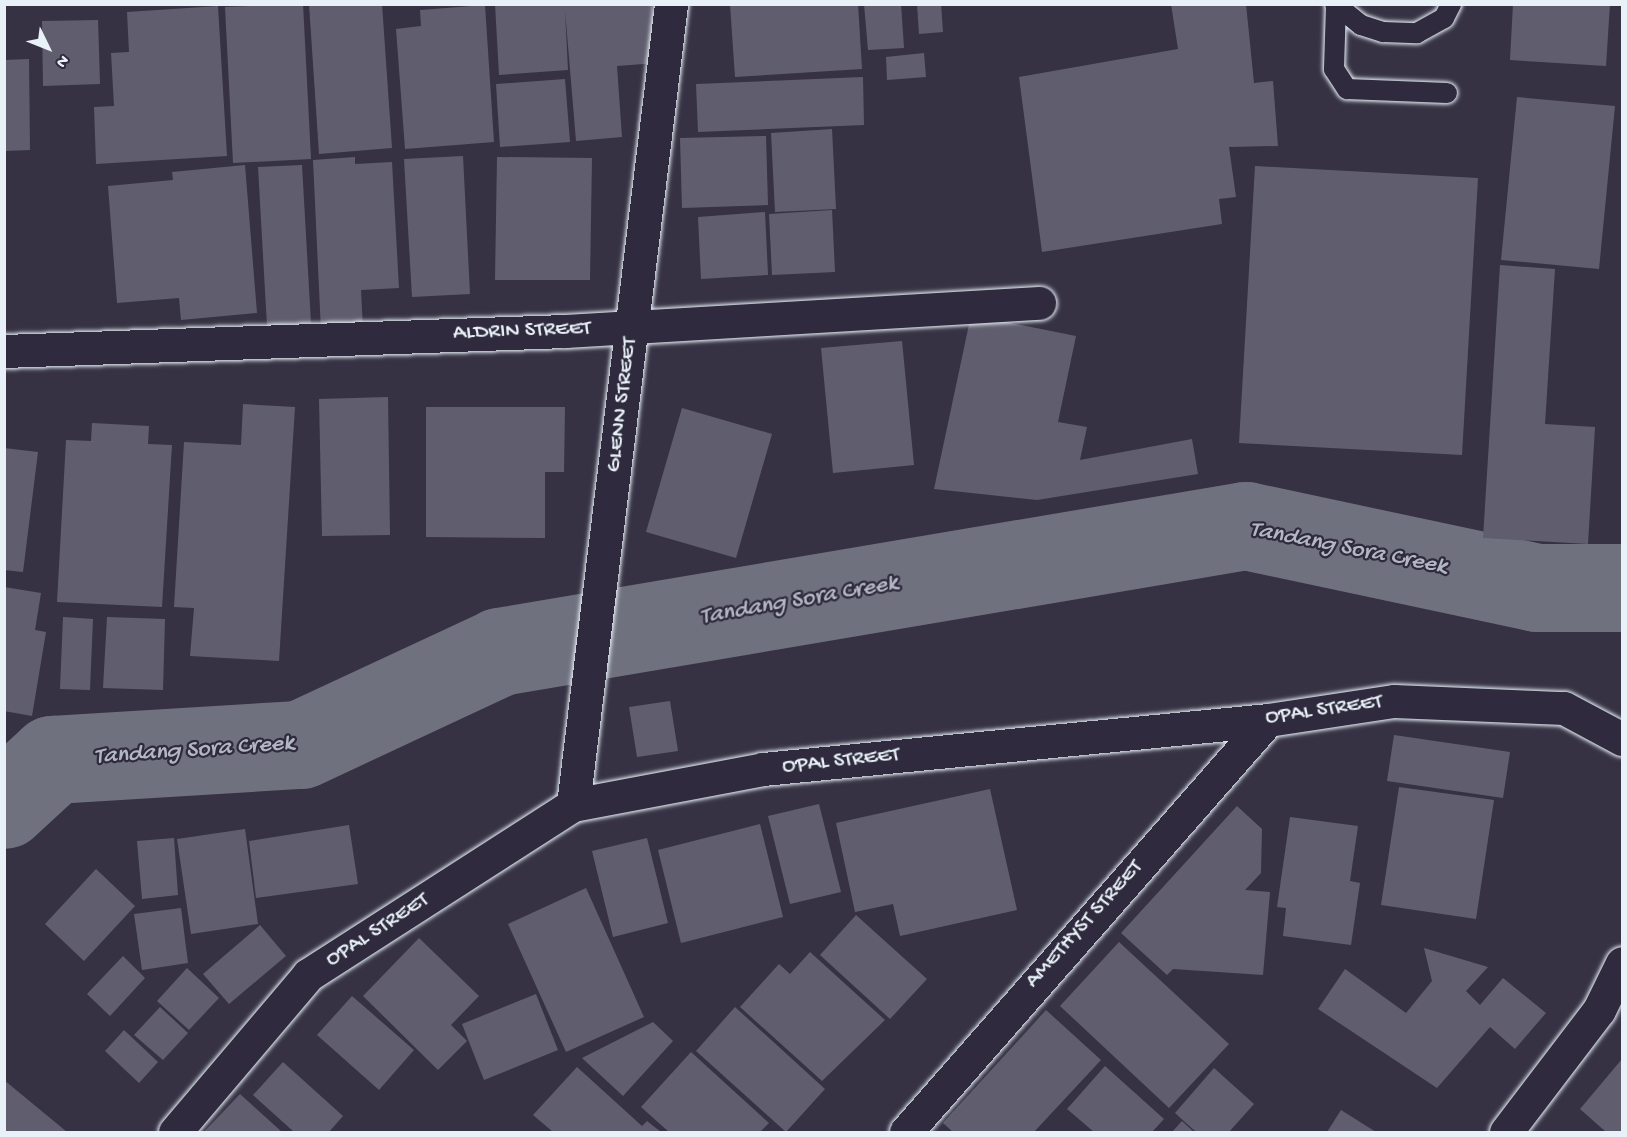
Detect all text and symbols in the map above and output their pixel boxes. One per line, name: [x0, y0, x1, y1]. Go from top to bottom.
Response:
north arrow: [18, 18, 78, 78]
text: N: [51, 50, 72, 71]
street label: ALDRIN STREET: [453, 316, 591, 348]
street label: GLENN STREET: [602, 336, 644, 474]
water label: Tandang Sora Creek: [1247, 516, 1449, 582]
water label: Tandang Sora Creek: [698, 569, 900, 633]
street label: OPAL STREET: [1264, 690, 1384, 732]
water label: Tandang Sora Creek: [93, 730, 295, 772]
street label: OPAL STREET: [781, 743, 901, 781]
street label: AMETHYST STREET: [1021, 856, 1149, 994]
street label: OPAL STREET: [321, 888, 435, 974]

